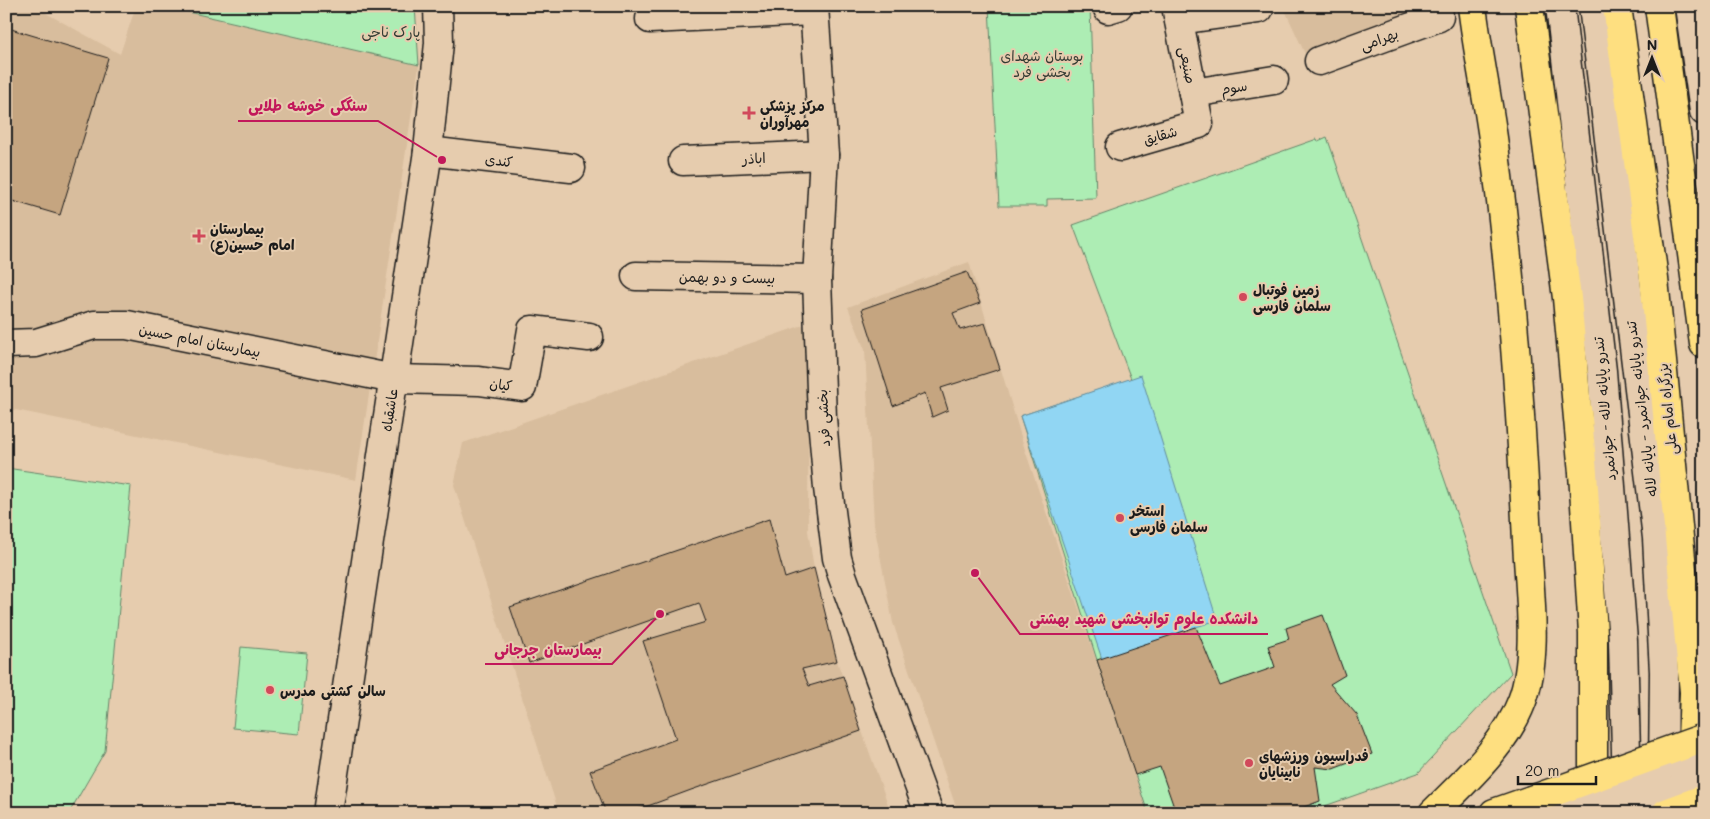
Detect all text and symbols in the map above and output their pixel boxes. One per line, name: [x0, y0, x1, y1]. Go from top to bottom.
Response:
park label: پارک ناجی: [362, 22, 420, 42]
street label: بهرامی: [1357, 23, 1401, 55]
north arrow: [1628, 32, 1678, 82]
text: N: [1647, 35, 1657, 54]
street label: صنیعی: [1175, 45, 1201, 85]
park label: بوستان شهدای بخشی فرد: [1001, 46, 1083, 81]
street label: سوم: [1219, 76, 1249, 101]
callout: سنگکی خوشه طلایی: [238, 91, 378, 121]
text: سنگکی خوشه طلایی: [248, 95, 368, 116]
place label: مرکز پزشکی مهرآوران: [760, 96, 825, 132]
marker: مرکز پزشکی مهرآوران: [742, 106, 756, 120]
street label: شقایق: [1141, 121, 1179, 149]
street label: اباذر: [741, 148, 766, 168]
street label: کندی: [484, 149, 514, 171]
place label: بیمارستان امام حسین(ع): [210, 219, 295, 256]
marker: بیمارستان امام حسین(ع): [192, 229, 206, 243]
street label: بیست و دو بهمن: [679, 267, 775, 287]
place label: زمین فوتبال سلمان فارسی: [1253, 280, 1331, 315]
marker: زمین فوتبال سلمان فارسی: [1237, 291, 1249, 303]
street label: بیمارستان امام حسین: [137, 319, 262, 363]
street label: تندرو پایانه جوانمرد - پایانه لاله: [1621, 319, 1662, 498]
street label: تندرو پایانه لاله - جوانمرد: [1588, 335, 1621, 482]
street label: بزرگراه امام علی: [1653, 362, 1683, 456]
street label: کیان: [488, 373, 514, 395]
street label: عاشقباه: [376, 387, 402, 433]
street label: بخشی فرد: [812, 389, 834, 447]
place label: استخر سلمان فارسی: [1128, 501, 1208, 536]
marker: استخر سلمان فارسی: [1114, 512, 1126, 524]
callout: دانشکده علوم توانبخشی شهید بهشتی: [1020, 604, 1268, 634]
text: دانشکده علوم توانبخشی شهید بهشتی: [1030, 608, 1258, 630]
callout: بیمارستان جرجانی: [485, 634, 612, 664]
text: بیمارستان جرجانی: [494, 639, 602, 660]
place label: سالن کشتی مدرس: [280, 681, 386, 700]
marker: سالن کشتی مدرس: [264, 684, 276, 696]
place label: فدراسیون ورزشهای نابینایان: [1259, 746, 1369, 781]
scale bar: [1518, 754, 1595, 786]
marker: فدراسیون ورزشهای نابینایان: [1243, 757, 1255, 769]
text: 20 m: [1525, 760, 1559, 780]

